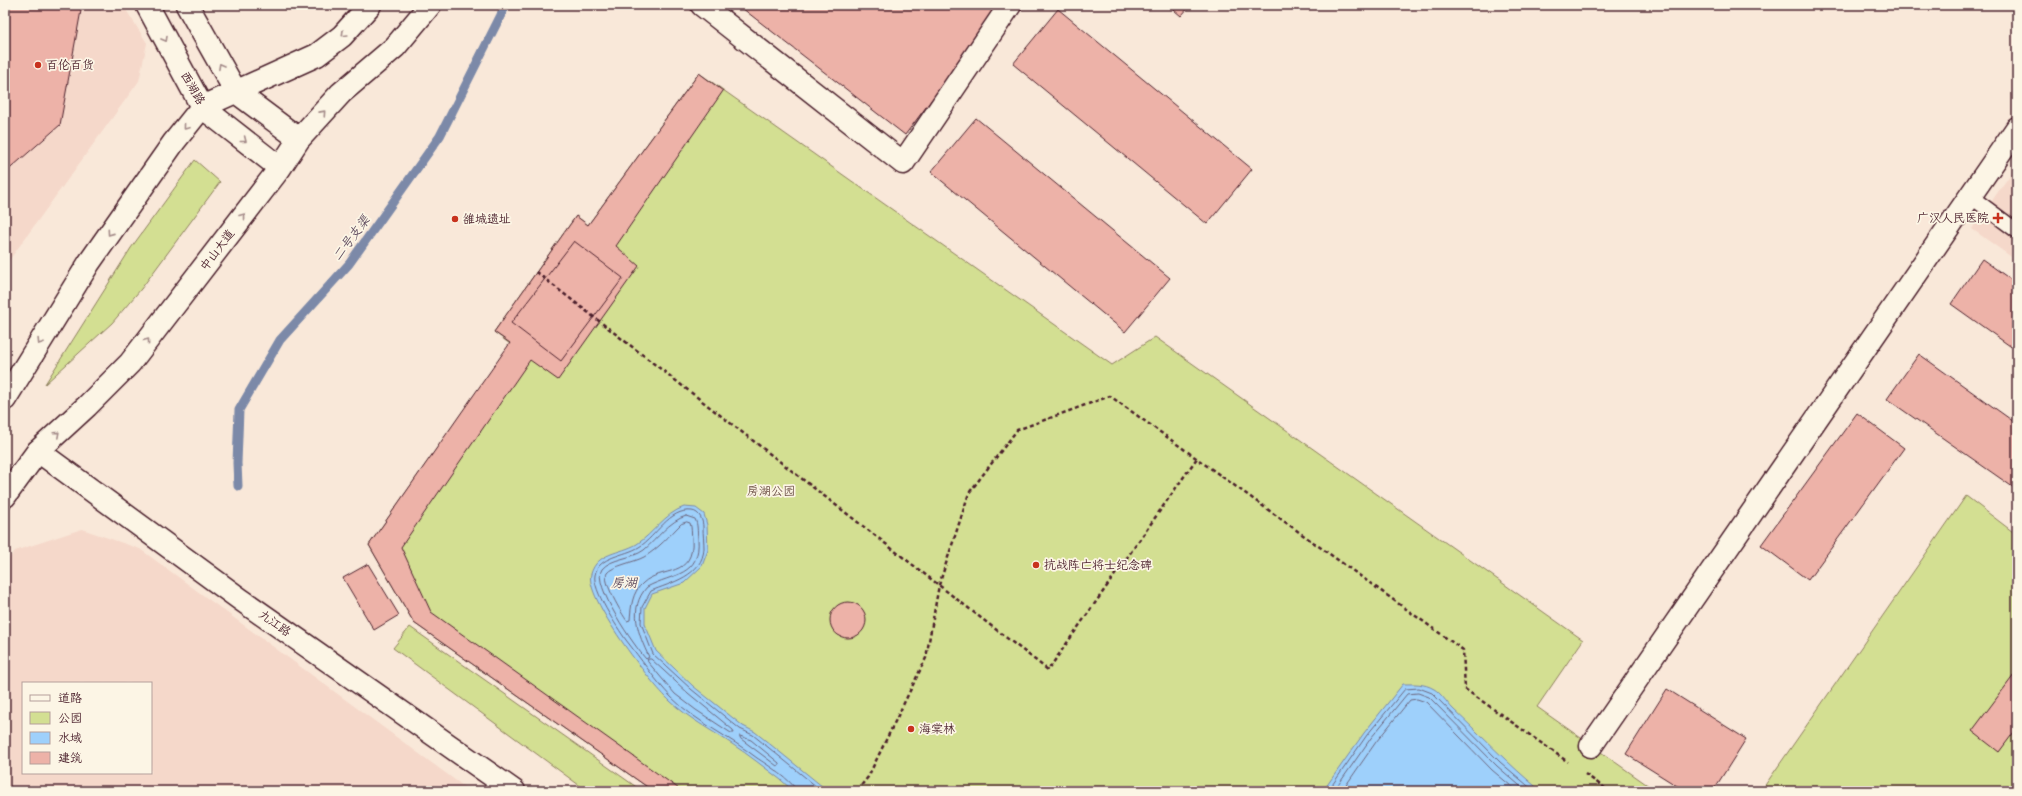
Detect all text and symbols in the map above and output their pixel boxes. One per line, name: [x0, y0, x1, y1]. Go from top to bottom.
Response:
one-way arrow: [341, 29, 348, 37]
one-way arrow: [161, 35, 168, 42]
place label: 百伦百货: [46, 54, 94, 76]
marker: 百伦百货: [33, 60, 43, 70]
one-way arrow: [218, 63, 226, 70]
street label: 西湖路: [174, 67, 212, 109]
one-way arrow: [318, 110, 325, 118]
one-way arrow: [183, 123, 190, 130]
one-way arrow: [239, 135, 246, 142]
place label: 广汉人民医院: [1917, 207, 1989, 229]
place label: 雒城遗址: [463, 208, 511, 230]
water label: 二号支渠: [326, 210, 376, 266]
marker: 广汉人民医院: [1992, 212, 2004, 224]
one-way arrow: [238, 213, 245, 220]
marker: 雒城遗址: [450, 214, 460, 224]
street label: 中山大道: [194, 224, 240, 276]
one-way arrow: [107, 229, 115, 236]
one-way arrow: [37, 338, 45, 345]
one-way arrow: [142, 339, 149, 346]
one-way arrow: [52, 432, 59, 439]
park label: 房湖公园: [747, 480, 795, 502]
place label: 抗战阵亡将士纪念碑: [1044, 554, 1152, 576]
marker: 抗战阵亡将士纪念碑: [1031, 560, 1041, 570]
water label: 房湖: [611, 571, 639, 594]
street label: 九江路: [254, 604, 296, 642]
legend: [22, 682, 152, 774]
text: 道路: [58, 687, 82, 709]
text: 公园: [58, 707, 82, 729]
place label: 海棠林: [919, 718, 955, 740]
marker: 海棠林: [906, 724, 916, 734]
text: 水域: [58, 727, 82, 749]
text: 建筑: [58, 747, 82, 769]

